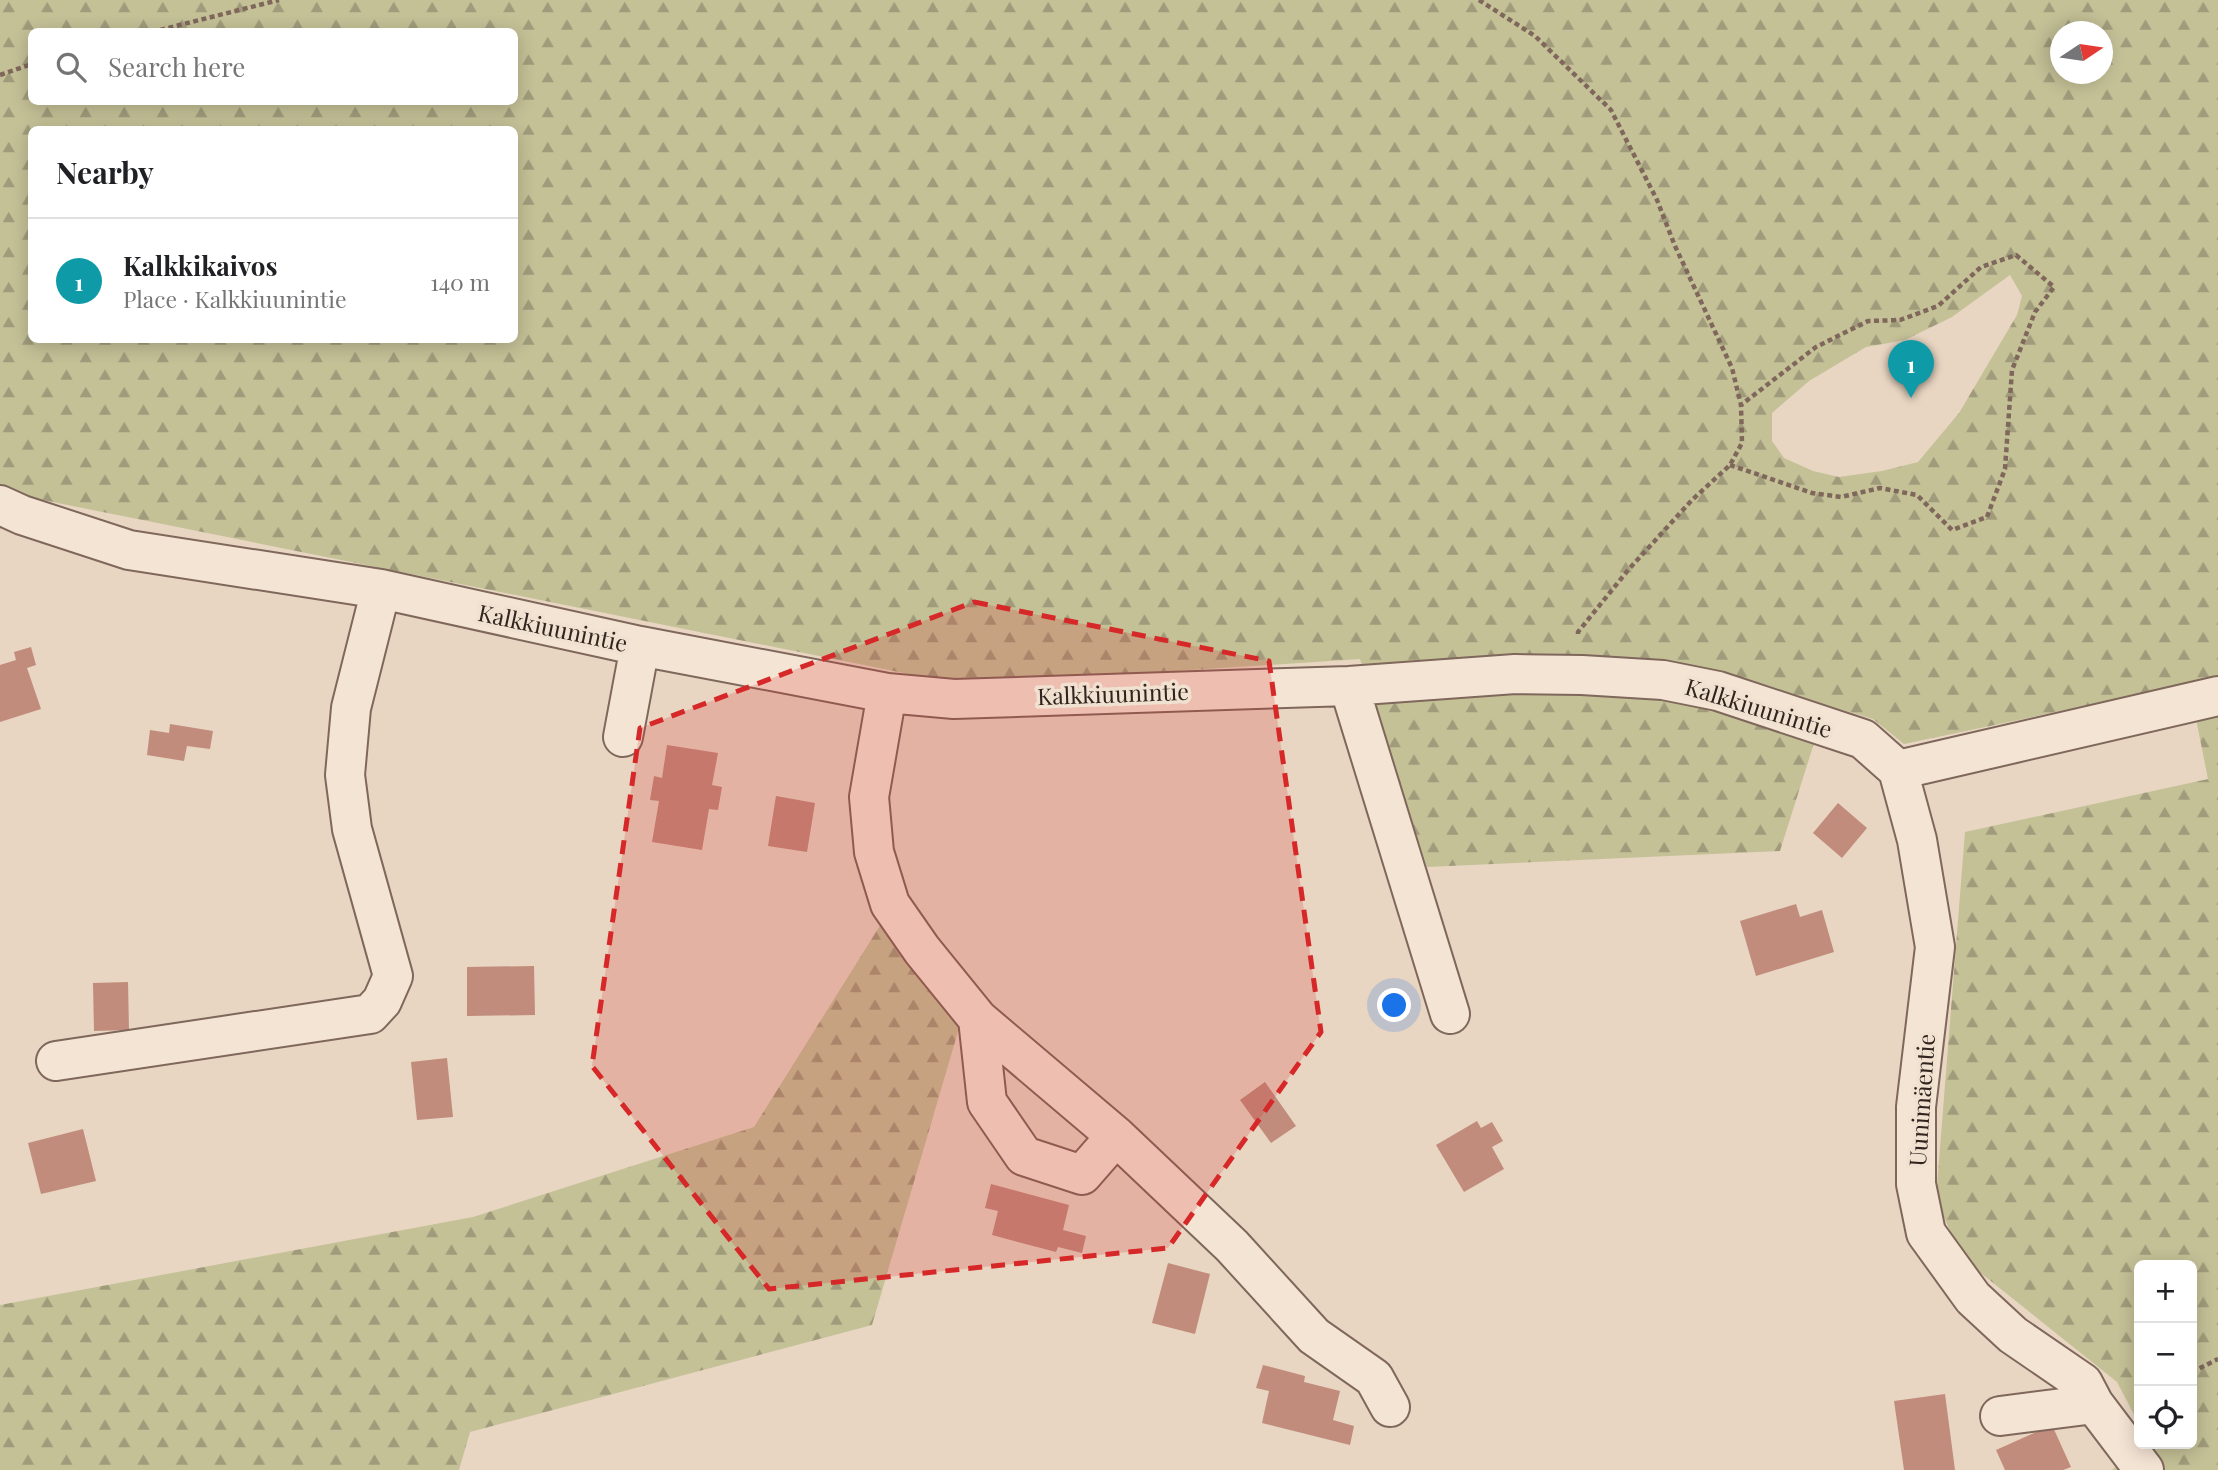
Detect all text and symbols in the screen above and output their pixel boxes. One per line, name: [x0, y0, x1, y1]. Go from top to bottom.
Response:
north arrow: [2050, 21, 2113, 84]
search box: [28, 28, 518, 105]
icon: search: [52, 48, 90, 86]
text: Search here: [108, 49, 245, 84]
text: Nearby: [56, 152, 154, 192]
text: Kalkkikaivos: [123, 248, 277, 283]
text: 1: [75, 266, 83, 297]
text: 140 m: [430, 266, 490, 297]
text: Place · Kalkkiuunintie: [123, 283, 347, 314]
pin: 1: [1888, 340, 1934, 398]
street label: Kalkkiuunintie: [475, 596, 631, 658]
street label: Kalkkiuunintie: [1682, 670, 1836, 744]
street label: Kalkkiuunintie: [1037, 675, 1189, 711]
your location: [1377, 988, 1411, 1022]
street label: Uunimäentie: [1901, 1033, 1941, 1167]
map controls: [2134, 1260, 2197, 1449]
button: +: [2134, 1260, 2197, 1323]
button: −: [2134, 1323, 2197, 1386]
button: locate: [2134, 1386, 2197, 1449]

